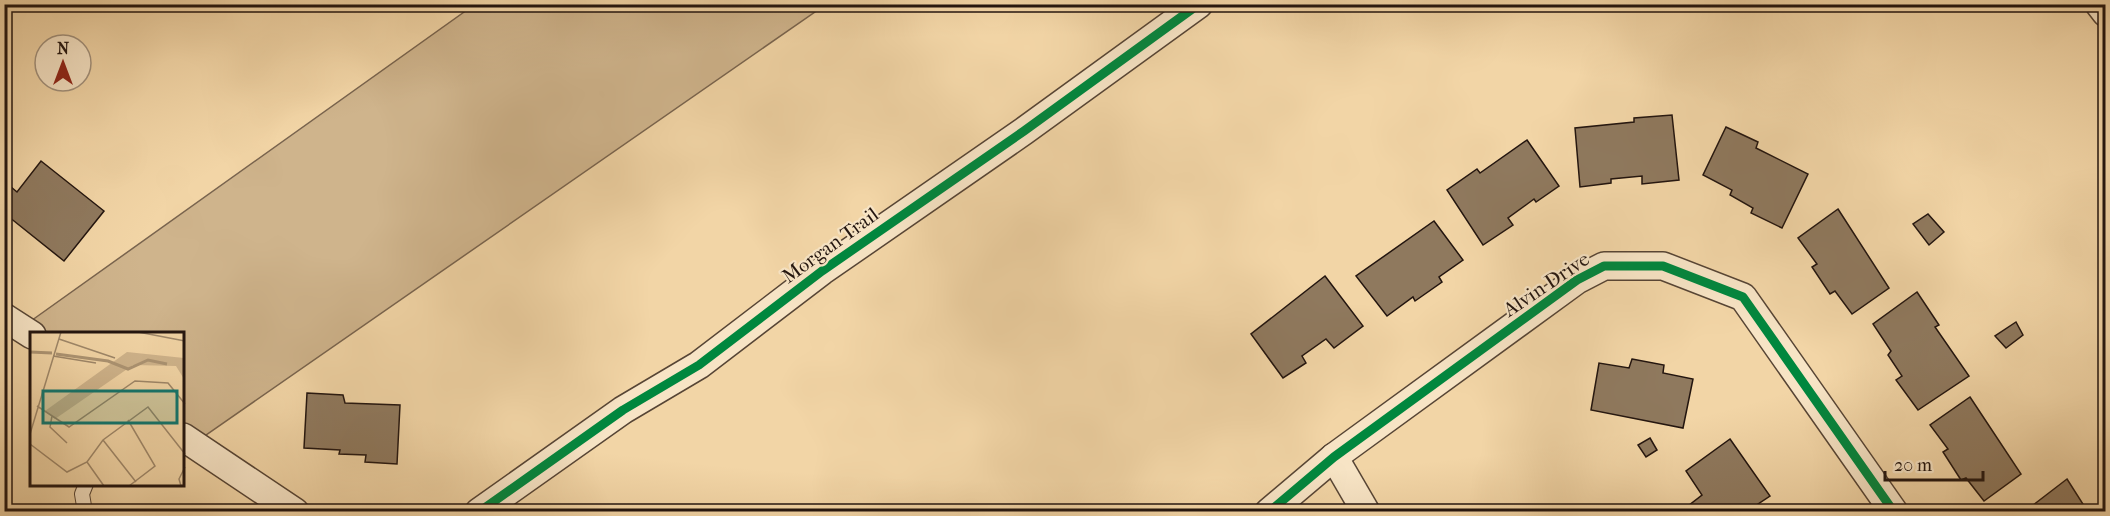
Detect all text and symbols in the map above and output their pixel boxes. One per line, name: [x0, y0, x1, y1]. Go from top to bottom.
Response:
north arrow: [33, 33, 93, 93]
text: N: [57, 39, 70, 58]
street label: Morgan Trail: [778, 202, 883, 288]
street label: Alvin Drive: [1498, 247, 1594, 322]
inset map: [30, 332, 184, 486]
scale bar: [1885, 444, 1982, 482]
text: 20 m: [1894, 455, 1932, 476]

